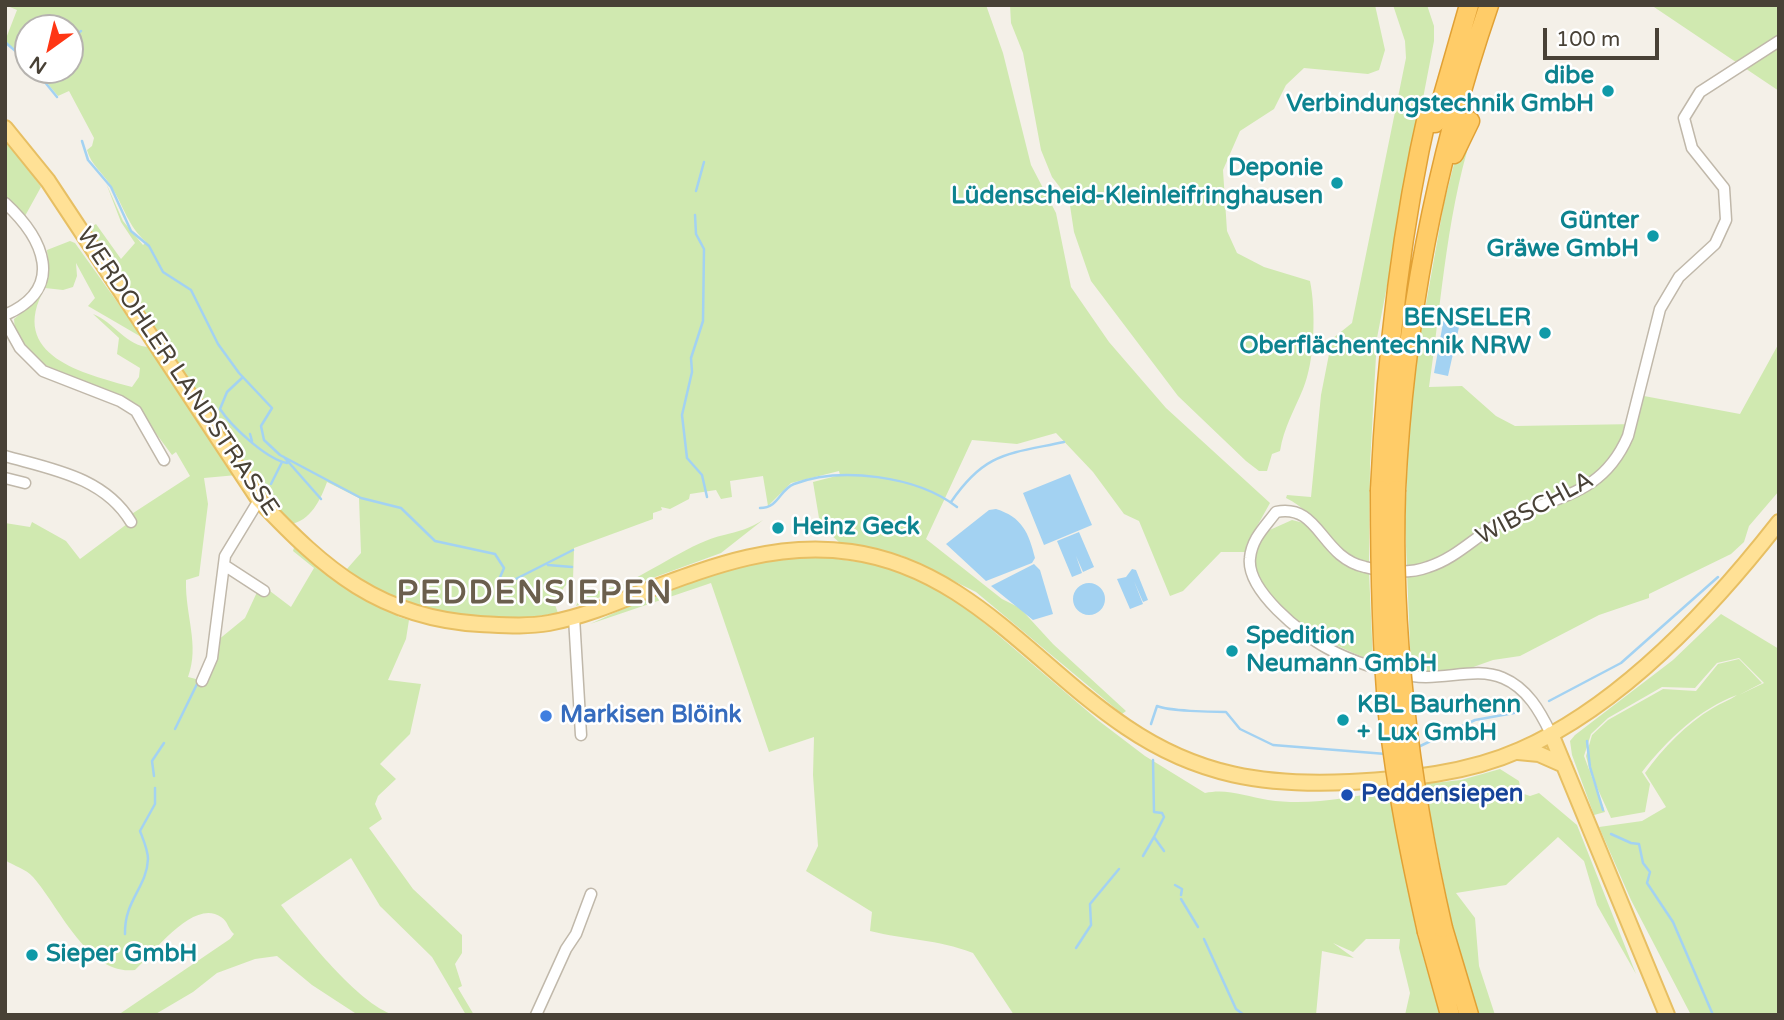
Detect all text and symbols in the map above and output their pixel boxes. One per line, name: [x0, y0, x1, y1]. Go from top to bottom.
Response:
north arrow: [14, 14, 84, 84]
scale bar: [1546, 14, 1662, 58]
text: 100 m: [1556, 27, 1620, 52]
text: N: [26, 51, 51, 78]
place label: dibe Verbindungstechnik GmbH: [1286, 63, 1594, 119]
marker: dibe Verbindungstechnik GmbH: [1600, 83, 1616, 99]
place label: Deponie Lüdenscheid-Kleinleifringhausen: [951, 155, 1323, 211]
marker: Deponie Lüdenscheid-Kleinleifringhausen: [1329, 175, 1345, 191]
place label: Günter Gräwe GmbH: [1487, 208, 1639, 264]
street label: WERDOHLER LANDSTRASSE: [70, 222, 284, 522]
marker: Günter Gräwe GmbH: [1645, 228, 1661, 244]
place label: BENSELER Oberflächentechnik NRW: [1239, 305, 1531, 361]
marker: BENSELER Oberflächentechnik NRW: [1537, 325, 1553, 341]
street label: WIBSCHLA: [1471, 466, 1599, 552]
place label: Heinz Geck: [792, 514, 920, 542]
marker: Heinz Geck: [770, 520, 786, 536]
district label: PEDDENSIEPEN: [398, 576, 672, 614]
place label: Spedition Neumann GmbH: [1246, 623, 1437, 679]
marker: Spedition Neumann GmbH: [1224, 643, 1240, 659]
place label: KBL Baurhenn + Lux GmbH: [1357, 692, 1521, 748]
place label: Markisen Blöink: [560, 702, 742, 730]
marker: Markisen Blöink: [538, 708, 554, 724]
marker: KBL Baurhenn + Lux GmbH: [1335, 712, 1351, 728]
place label: Peddensiepen: [1361, 781, 1523, 809]
marker: Peddensiepen: [1339, 787, 1355, 803]
place label: Sieper GmbH: [46, 941, 197, 969]
marker: Sieper GmbH: [24, 947, 40, 963]

